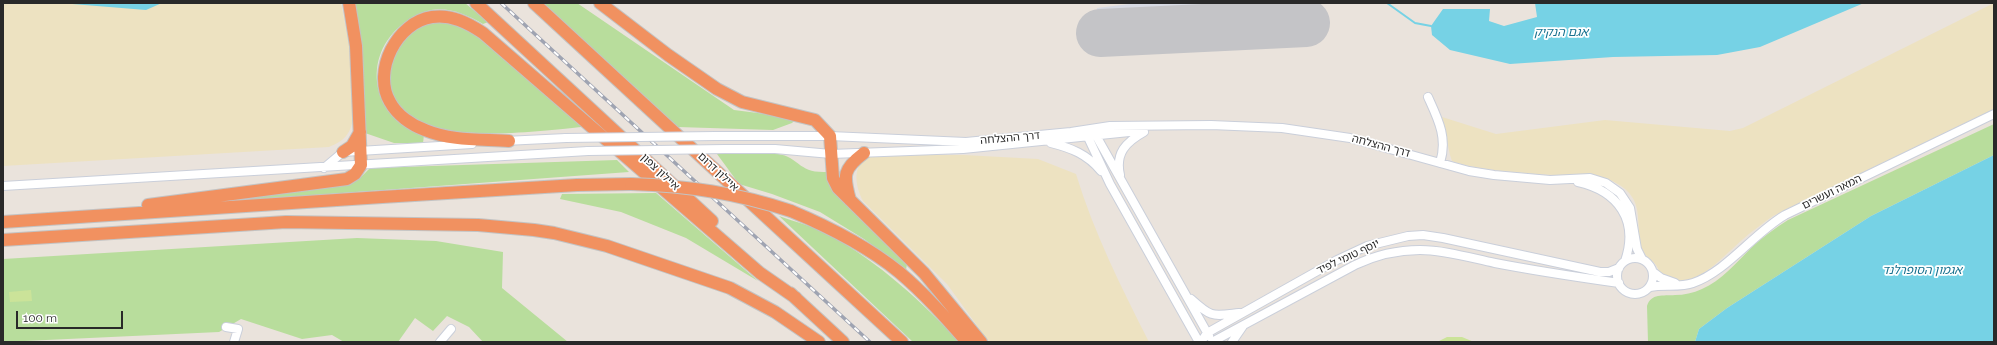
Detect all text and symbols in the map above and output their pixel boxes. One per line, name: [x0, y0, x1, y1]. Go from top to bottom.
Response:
water label: אגם הנקיק: [1534, 25, 1588, 39]
street label: דרך ההצלחה: [980, 129, 1040, 147]
street label: דרך ההצלחה: [1350, 132, 1412, 160]
street label: איילון דרום: [695, 150, 741, 194]
street label: איילון צפון: [638, 151, 682, 193]
street label: המאה ועשרים: [1800, 172, 1864, 212]
street label: יוסף טומי לפיד: [1314, 237, 1382, 277]
water label: אגמון הסופרלנד: [1882, 263, 1962, 277]
scale bar: [18, 303, 125, 329]
text: 100 m: [23, 311, 57, 325]

